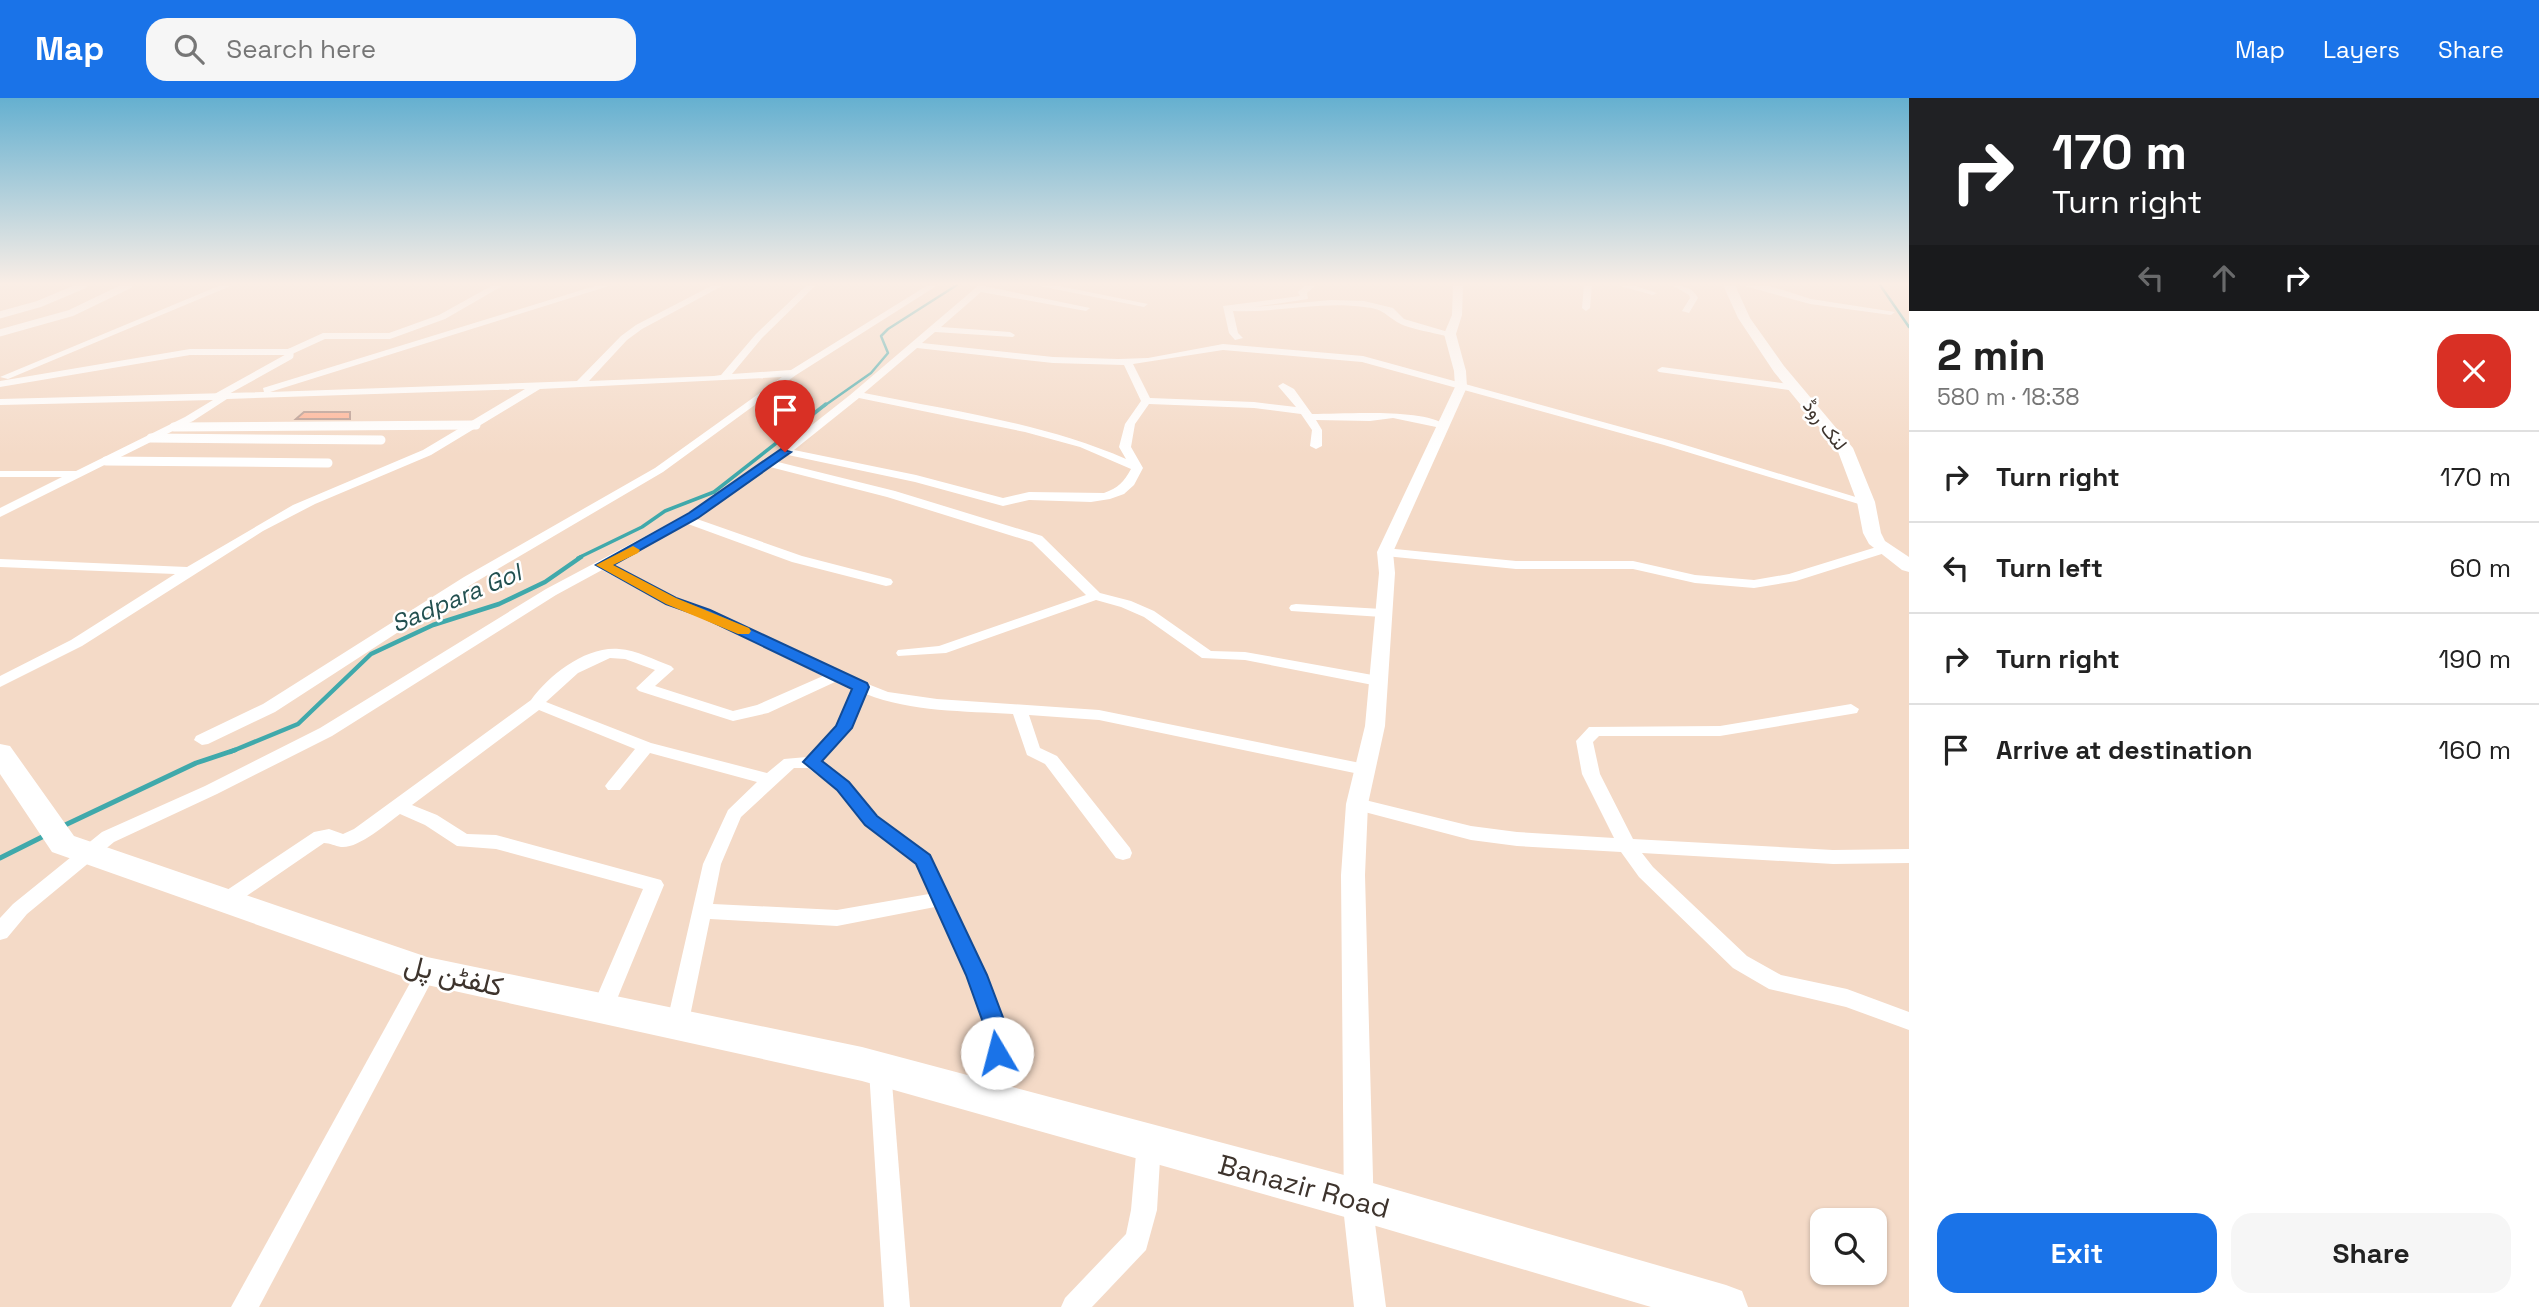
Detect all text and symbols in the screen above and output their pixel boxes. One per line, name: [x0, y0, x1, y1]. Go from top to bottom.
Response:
search box: [146, 18, 636, 81]
text: Map: [35, 28, 104, 70]
icon: search: [170, 30, 208, 68]
text: Search here: [226, 32, 376, 66]
text: Map: [2235, 34, 2285, 65]
text: Layers: [2323, 34, 2400, 65]
text: Share: [2438, 34, 2504, 65]
text: 170 m: [2052, 121, 2187, 183]
icon: right: [1937, 126, 2028, 217]
text: Turn right: [2052, 182, 2202, 222]
icon: left: [2132, 259, 2170, 297]
icon: ahead: [2205, 259, 2243, 297]
icon: right: [2278, 259, 2316, 297]
text: 2 min: [1937, 329, 2046, 382]
button: close: [2437, 334, 2511, 408]
pin: [755, 380, 815, 452]
text: 580 m · 18:38: [1937, 382, 2080, 412]
icon: arrive: [766, 391, 804, 429]
street label: لنک روڈ: [1797, 394, 1853, 456]
icon: right: [1937, 458, 1975, 496]
text: Turn right: [1996, 460, 2120, 494]
text: 170 m: [2440, 460, 2511, 494]
icon: left: [1937, 549, 1975, 587]
text: Turn left: [1996, 551, 2103, 585]
text: 60 m: [2449, 551, 2511, 585]
water label: Sadpara Gol: [386, 556, 528, 639]
icon: right: [1937, 640, 1975, 678]
text: Turn right: [1996, 642, 2120, 676]
text: 190 m: [2439, 642, 2511, 676]
icon: arrive: [1937, 731, 1975, 769]
text: Arrive at destination: [1996, 733, 2253, 767]
text: 160 m: [2439, 733, 2511, 767]
street label: کلفٹن پل: [401, 945, 507, 1006]
position arrow: [960, 1016, 1034, 1090]
street label: Banazir Road: [1214, 1146, 1394, 1226]
map controls: [1810, 1208, 1887, 1285]
button: search: [1810, 1208, 1887, 1285]
button: Exit: [1937, 1213, 2217, 1293]
button: Share: [2231, 1213, 2511, 1293]

